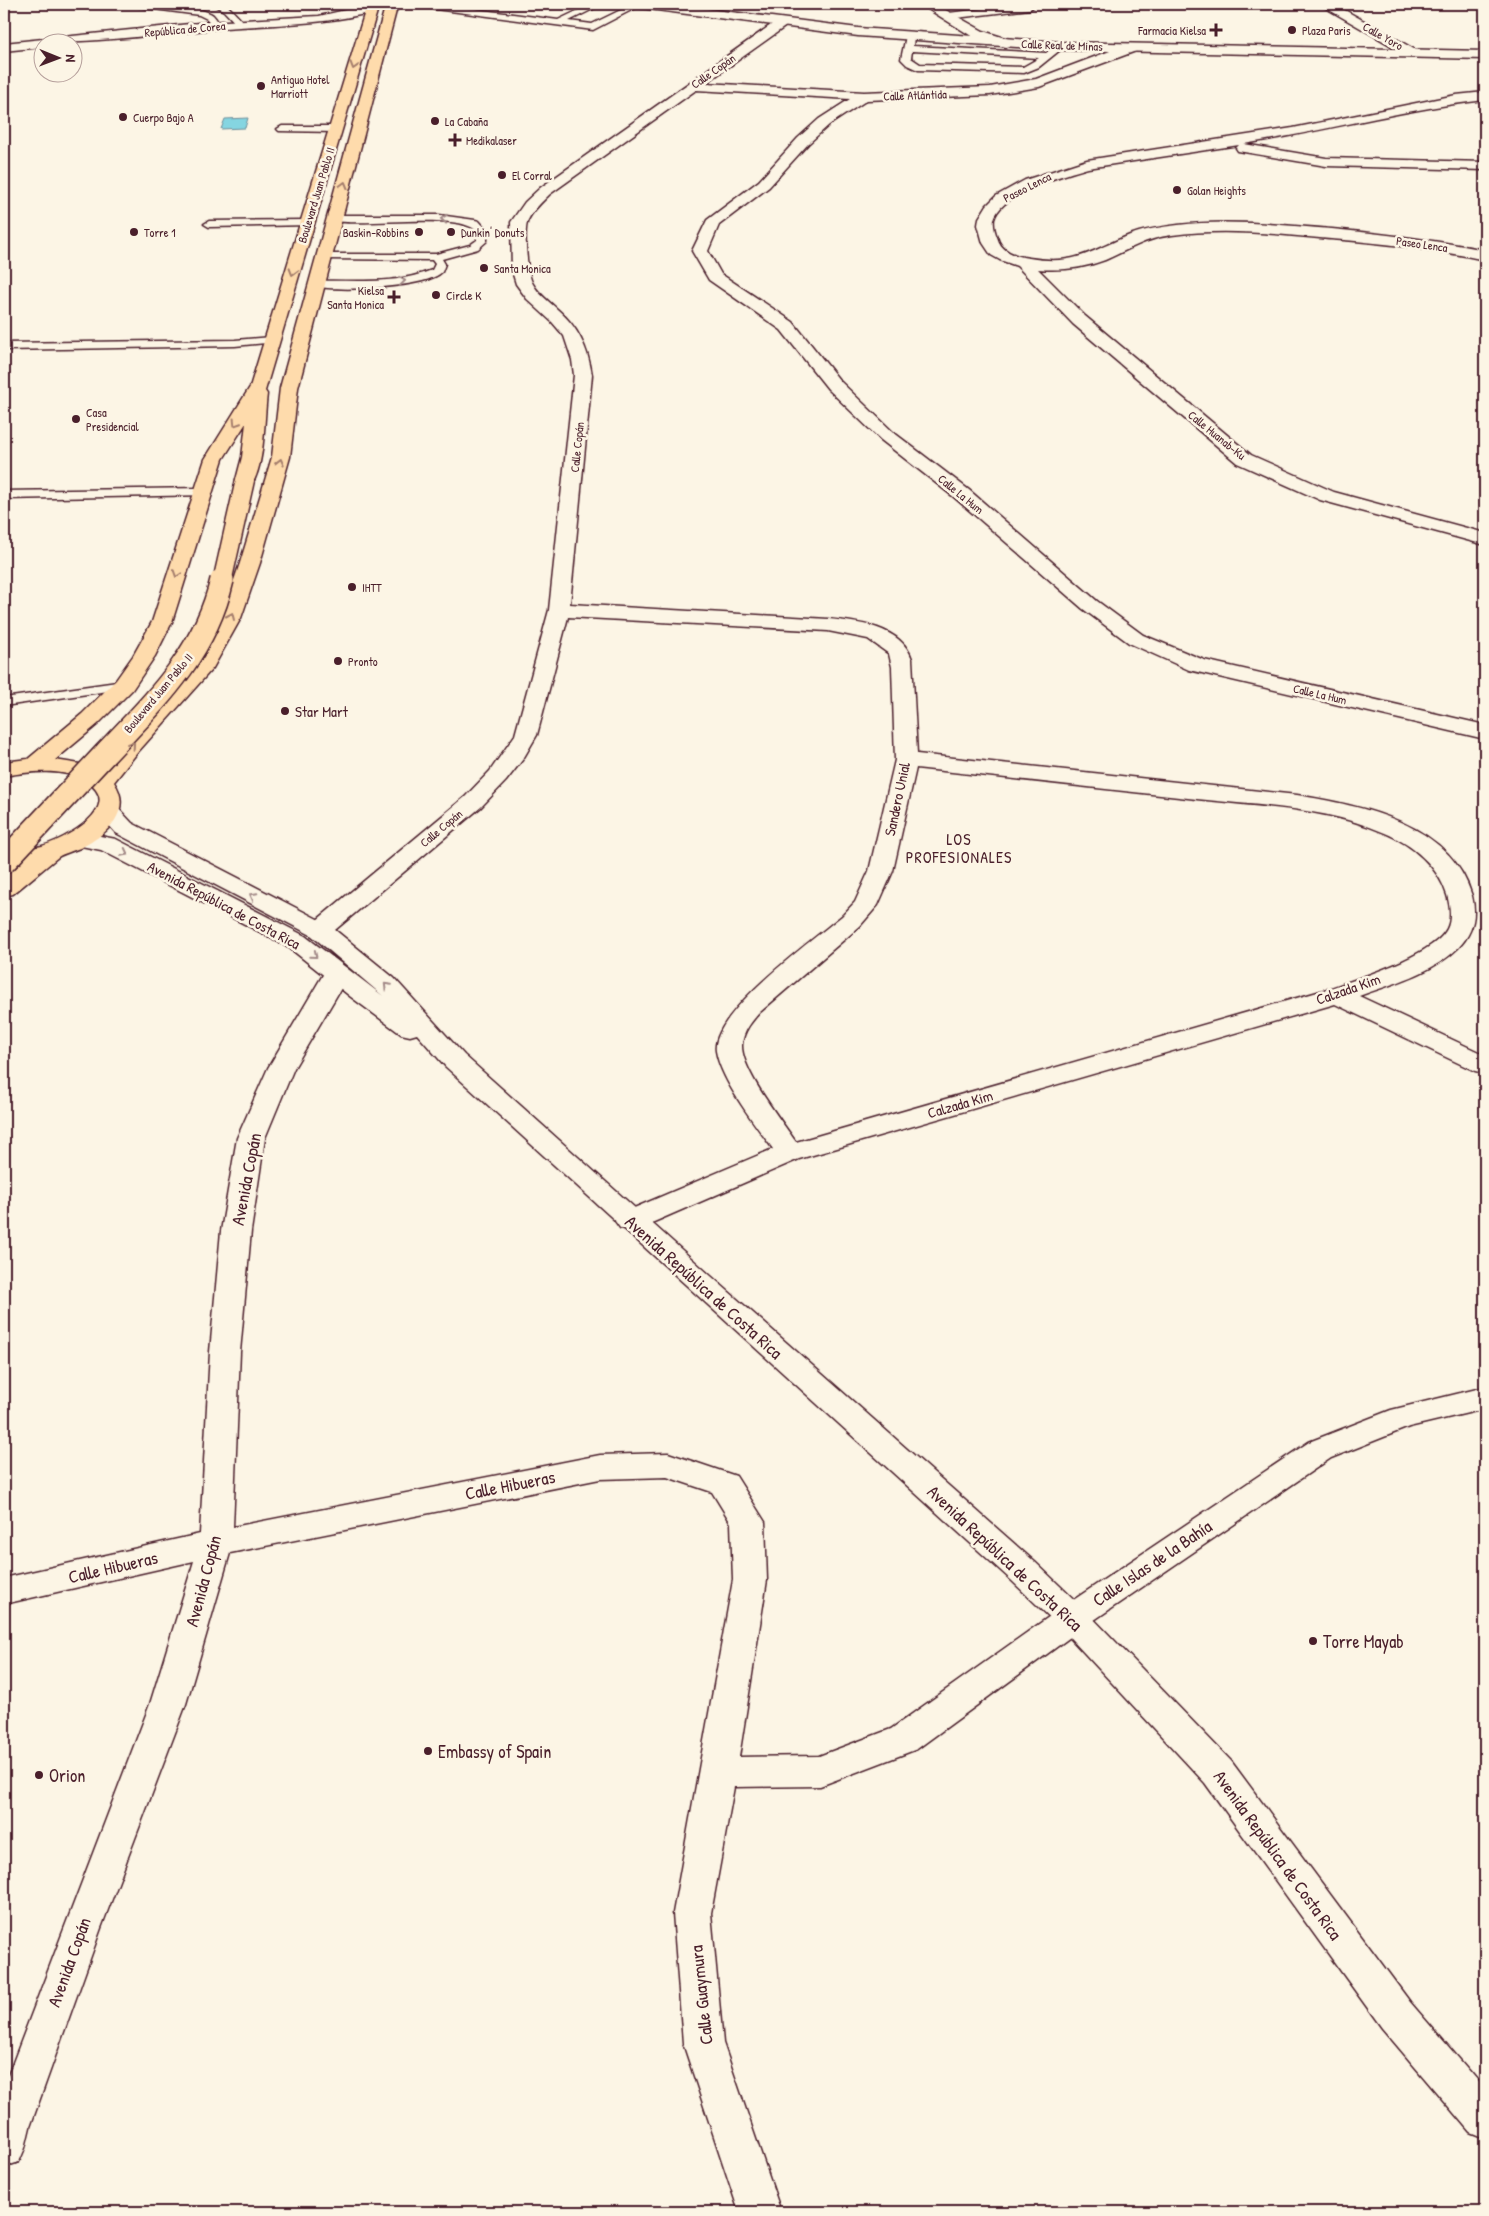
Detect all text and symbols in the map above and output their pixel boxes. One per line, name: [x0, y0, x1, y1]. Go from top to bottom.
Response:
street label: República de Corea: [144, 17, 226, 41]
street label: Calle Yoro: [1360, 18, 1406, 54]
place label: Farmacia Kielsa: [1137, 22, 1206, 39]
place label: Plaza Paris: [1302, 22, 1351, 39]
marker: Farmacia Kielsa: [1210, 24, 1222, 36]
marker: Plaza Paris: [1286, 24, 1298, 36]
north arrow: [32, 32, 82, 82]
street label: Calle Real de Minas: [1021, 35, 1103, 55]
street label: Calle Copán: [687, 50, 739, 92]
text: N: [62, 54, 81, 63]
one-way arrow: [350, 62, 360, 70]
place label: Antiguo Hotel Marriott: [271, 71, 330, 102]
marker: Antiguo Hotel Marriott: [255, 80, 267, 92]
street label: Calle Atlántida: [883, 85, 947, 105]
place label: Cuerpo Bajo A: [133, 109, 194, 126]
marker: Cuerpo Bajo A: [117, 111, 129, 123]
place label: La Cabaña: [445, 113, 488, 130]
marker: La Cabaña: [429, 115, 441, 127]
place label: Medikalaser: [466, 132, 517, 149]
marker: Medikalaser: [448, 133, 462, 147]
street label: Boulevard Juan Pablo II: [293, 145, 339, 245]
place label: El Corral: [512, 167, 553, 184]
street label: Paseo Lenca: [1000, 168, 1054, 206]
marker: El Corral: [496, 169, 508, 181]
one-way arrow: [338, 181, 348, 189]
place label: Golan Heights: [1187, 182, 1246, 199]
marker: Golan Heights: [1171, 184, 1183, 196]
one-way arrow: [440, 214, 448, 225]
place label: Torre 1: [144, 224, 176, 241]
place label: Baskin-Robbins: [343, 224, 409, 241]
place label: Dunkin' Donuts: [461, 224, 525, 241]
marker: Torre 1: [128, 226, 140, 238]
marker: Baskin-Robbins: [413, 226, 425, 238]
marker: Dunkin' Donuts: [445, 226, 457, 238]
street label: Paseo Lenca: [1395, 232, 1449, 256]
place label: Santa Monica: [494, 260, 551, 277]
marker: Santa Monica: [478, 262, 490, 274]
one-way arrow: [288, 268, 298, 276]
one-way arrow: [398, 276, 406, 287]
place label: Kielsa Santa Monica: [327, 282, 384, 313]
place label: Circle K: [446, 287, 482, 304]
marker: Circle K: [430, 289, 442, 301]
marker: Kielsa Santa Monica: [388, 291, 400, 303]
place label: Casa Presidencial: [86, 404, 139, 435]
street label: Calle Huanab-Ku: [1184, 406, 1250, 464]
marker: Casa Presidencial: [70, 413, 82, 425]
one-way arrow: [233, 418, 243, 427]
street label: Calle Copán: [566, 421, 588, 473]
one-way arrow: [274, 458, 284, 466]
street label: Calle La Hum: [934, 470, 988, 518]
one-way arrow: [173, 569, 183, 578]
place label: IHTT: [362, 579, 382, 596]
marker: IHTT: [346, 581, 358, 593]
one-way arrow: [224, 612, 235, 621]
street label: Boulevard Juan Pablo II: [120, 650, 196, 736]
place label: Pronto: [348, 653, 378, 670]
marker: Pronto: [332, 655, 344, 667]
street label: Calle La Hum: [1292, 680, 1348, 708]
place label: Star Mart: [295, 701, 349, 722]
marker: Star Mart: [279, 705, 291, 717]
one-way arrow: [127, 741, 136, 750]
street label: Sandero Unial: [879, 760, 915, 838]
street label: Calle Copán: [416, 805, 466, 851]
district label: LOS PROFESIONALES: [906, 828, 1012, 868]
one-way arrow: [120, 847, 129, 857]
street label: Avenida República de Costa Rica: [144, 856, 304, 954]
one-way arrow: [250, 892, 259, 902]
one-way arrow: [308, 949, 317, 958]
street label: Calzada Kim: [1313, 968, 1383, 1010]
one-way arrow: [384, 983, 393, 992]
street label: Calzada Kim: [925, 1085, 995, 1123]
street label: Avenida Copán: [225, 1131, 267, 1227]
street label: Avenida República de Costa Rica: [620, 1209, 788, 1365]
street label: Calle Hibueras: [463, 1464, 557, 1506]
street label: Avenida República de Costa Rica: [922, 1479, 1088, 1637]
street label: Calle Islas de la Bahía: [1087, 1514, 1217, 1612]
street label: Avenida Copán: [179, 1533, 227, 1629]
street label: Calle Hibueras: [66, 1545, 160, 1589]
place label: Torre Mayab: [1323, 1629, 1404, 1654]
marker: Torre Mayab: [1307, 1635, 1319, 1647]
place label: Embassy of Spain: [438, 1739, 551, 1764]
marker: Embassy of Spain: [422, 1745, 434, 1757]
place label: Orion: [49, 1763, 85, 1788]
street label: Avenida República de Costa Rica: [1208, 1765, 1348, 1945]
marker: Orion: [33, 1769, 45, 1781]
street label: Avenida Copán: [41, 1914, 97, 2010]
street label: Calle Guaymura: [683, 1944, 719, 2046]

